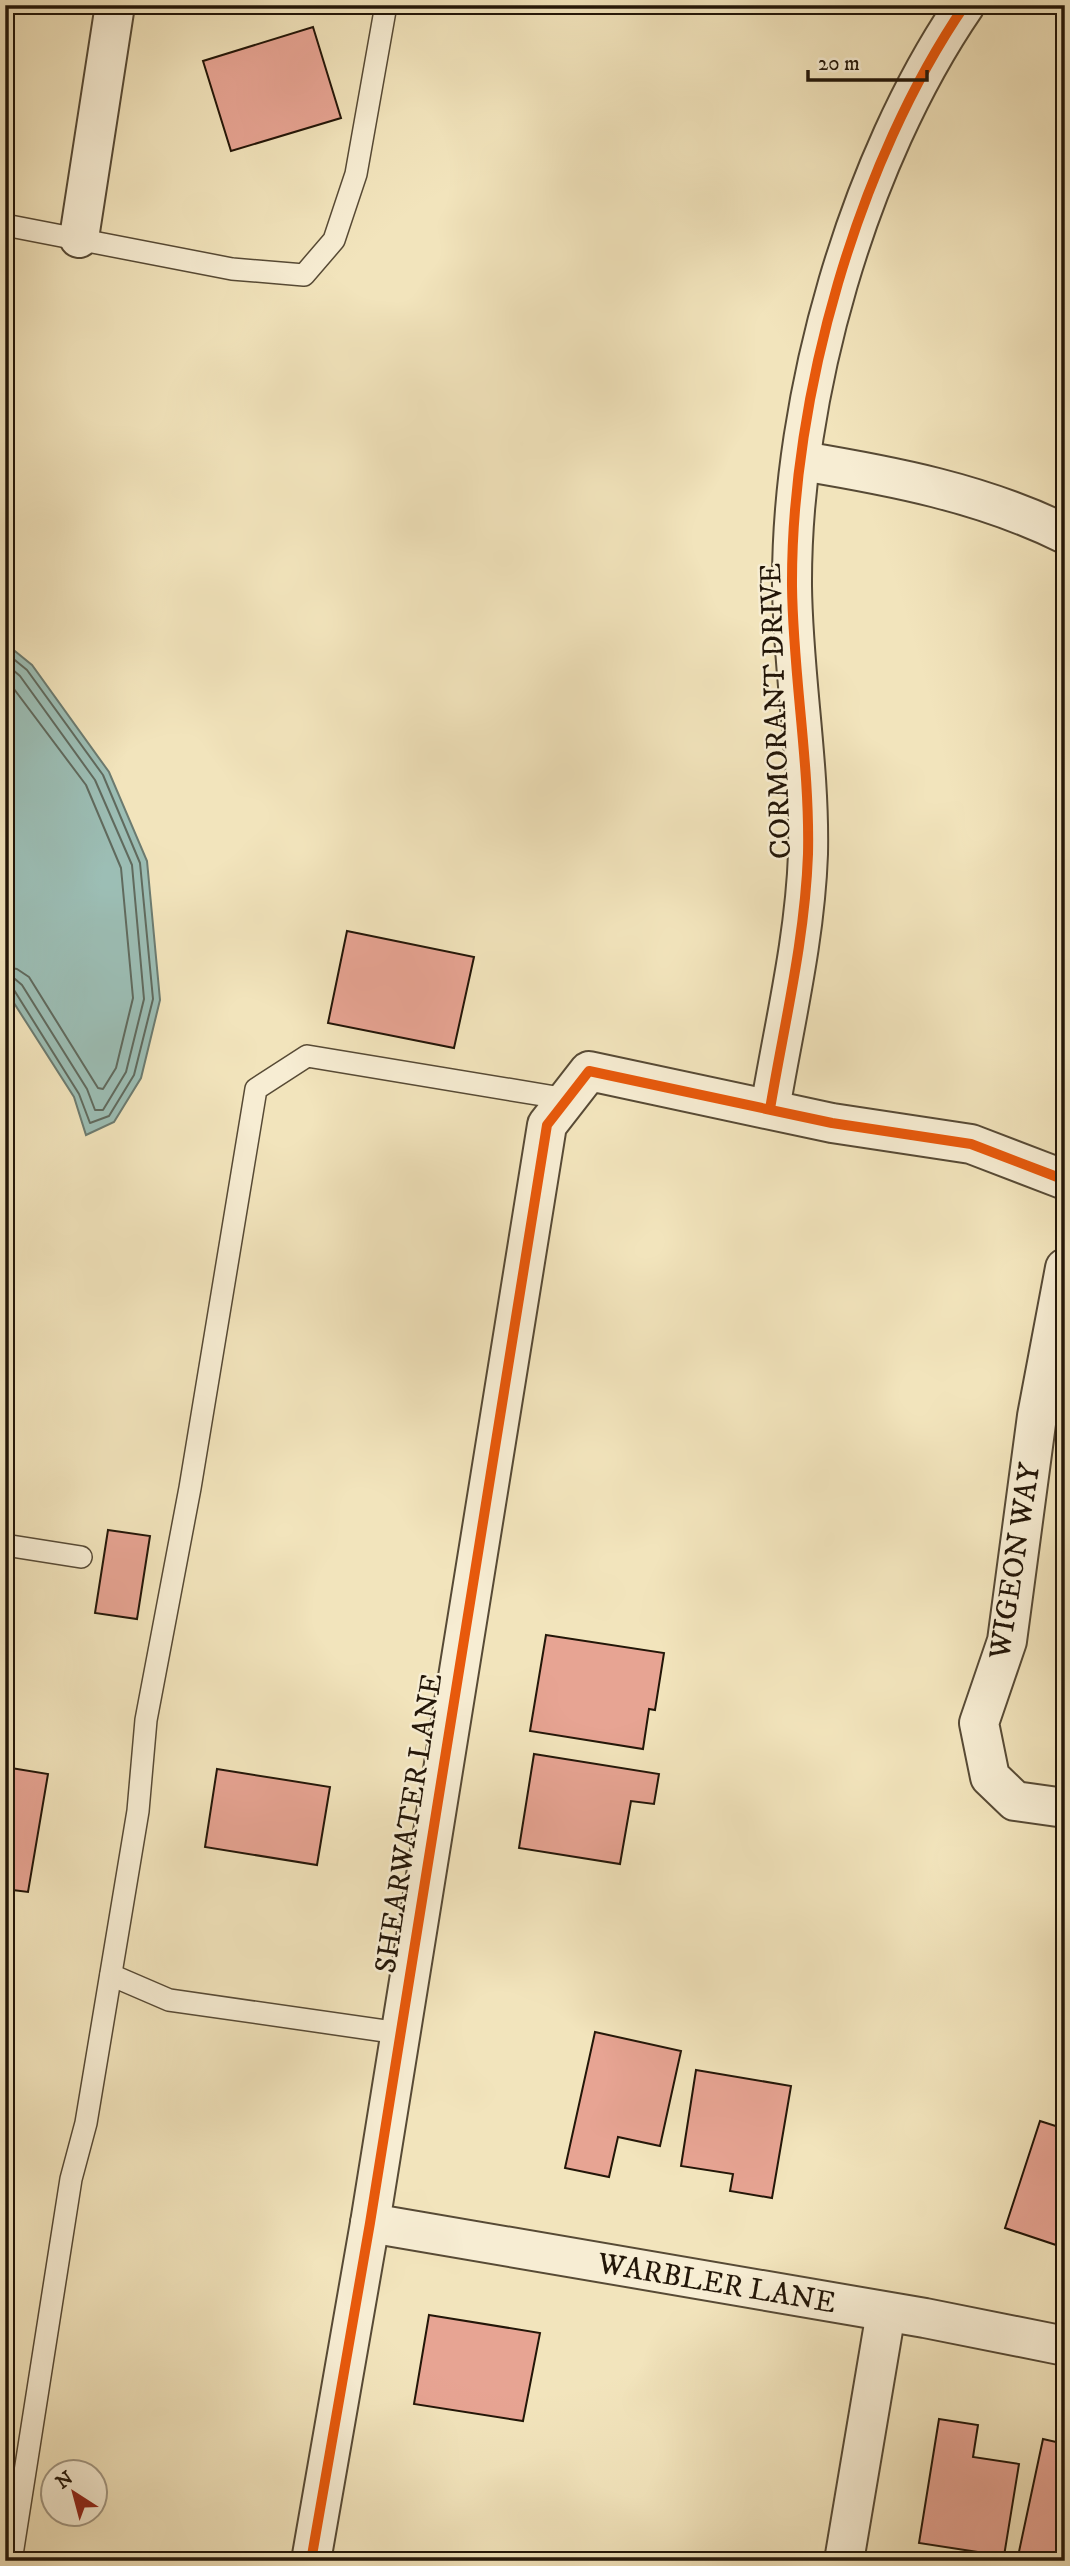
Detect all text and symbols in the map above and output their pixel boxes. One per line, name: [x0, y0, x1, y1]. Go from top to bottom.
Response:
scale bar: [808, 38, 926, 82]
text: 20 m: [818, 51, 860, 77]
street label: CORMORANT DRIVE: [753, 562, 800, 860]
street label: WIGEON WAY: [982, 1460, 1049, 1663]
street label: SHEARWATER LANE: [368, 1671, 451, 1976]
street label: WARBLER LANE: [594, 2245, 839, 2322]
north arrow: [38, 2458, 108, 2528]
text: N: [52, 2466, 78, 2494]

